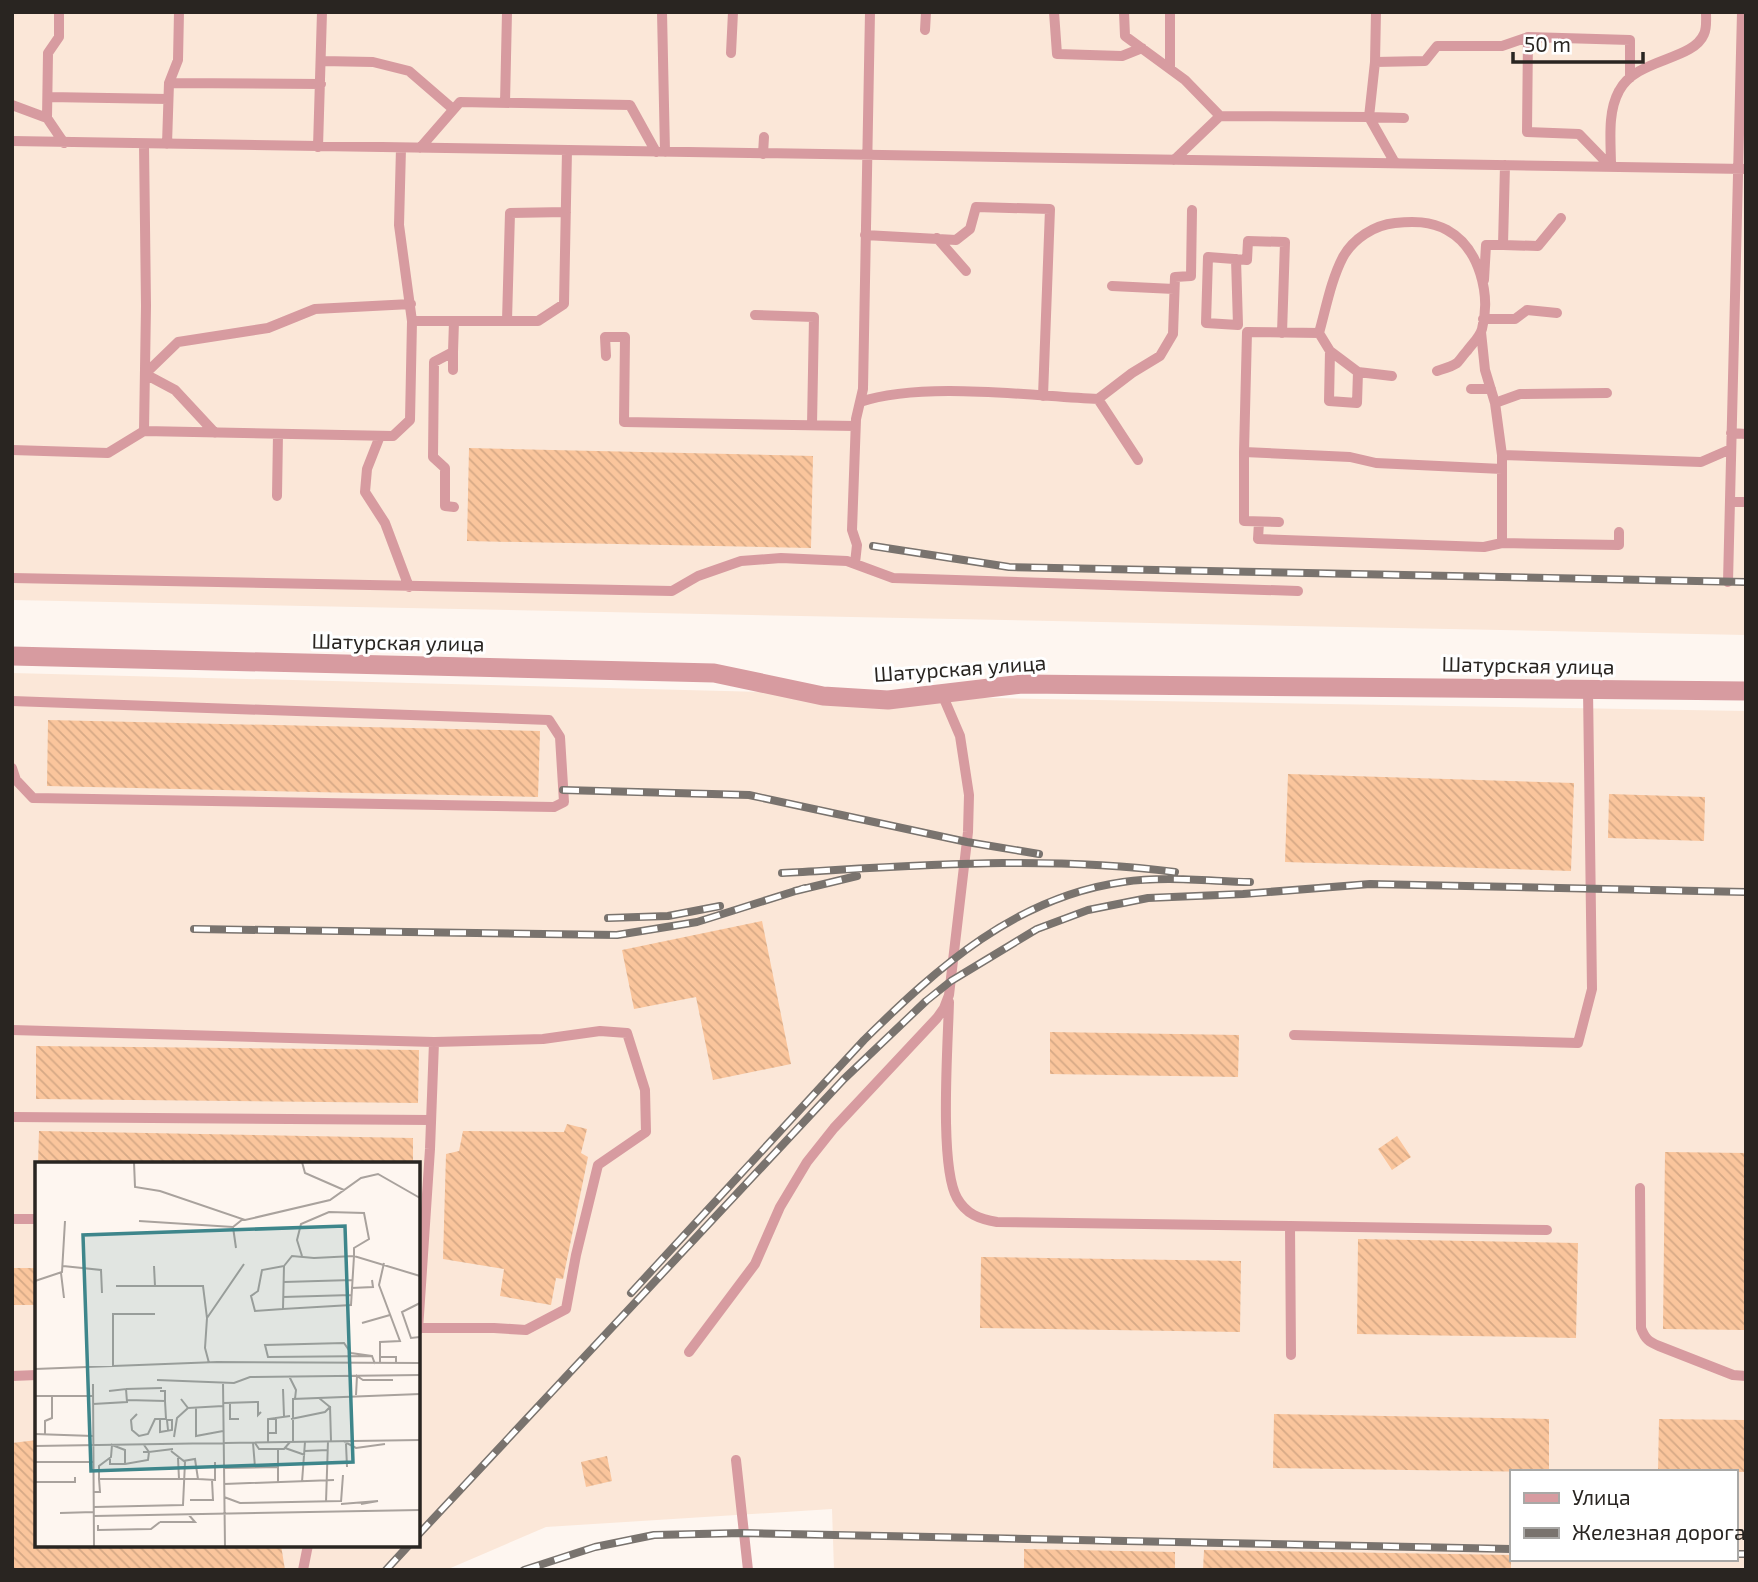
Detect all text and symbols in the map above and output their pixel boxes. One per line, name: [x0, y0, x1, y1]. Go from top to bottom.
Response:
scale bar: [1513, 21, 1642, 65]
text: 50 m: [1524, 31, 1571, 56]
street label: Шатурская улица: [311, 627, 485, 657]
street label: Шатурская улица: [873, 649, 1047, 687]
street label: Шатурская улица: [1441, 650, 1615, 680]
inset map: [35, 1162, 420, 1547]
legend: [1510, 1470, 1737, 1561]
text: Улица: [1572, 1484, 1631, 1509]
text: Железная дорога: [1572, 1519, 1745, 1544]

